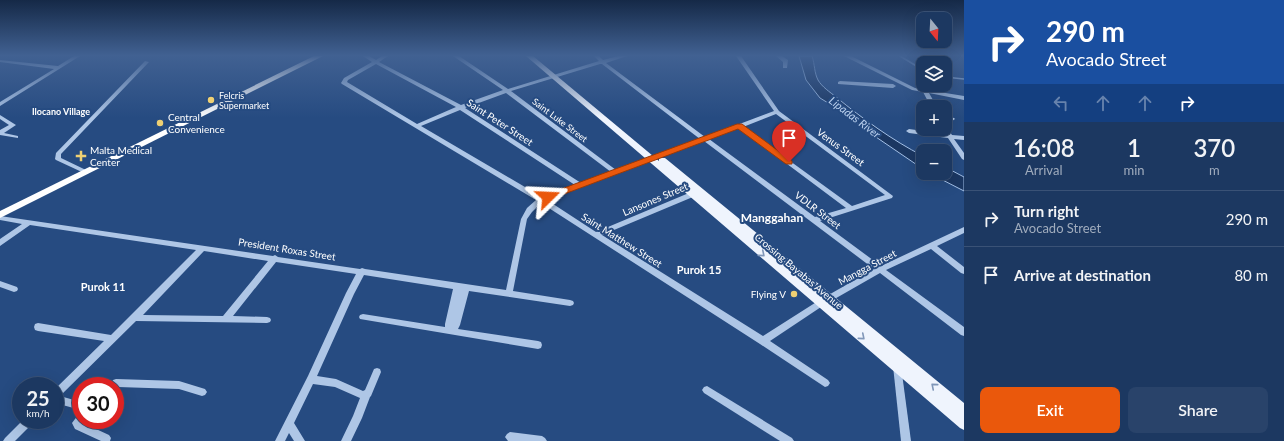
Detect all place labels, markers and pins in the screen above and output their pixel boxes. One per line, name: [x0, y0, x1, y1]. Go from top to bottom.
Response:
place label: Felcris Supermarket: [219, 90, 270, 111]
marker: Felcris Supermarket: [206, 95, 216, 105]
place label: Central Convenience: [168, 111, 225, 135]
marker: Central Convenience: [155, 118, 165, 128]
pin: [772, 121, 806, 162]
place label: Malta Medical Center: [90, 144, 152, 168]
marker: Malta Medical Center: [75, 150, 87, 162]
place label: Flying V: [751, 288, 786, 300]
marker: Flying V: [789, 289, 799, 299]

